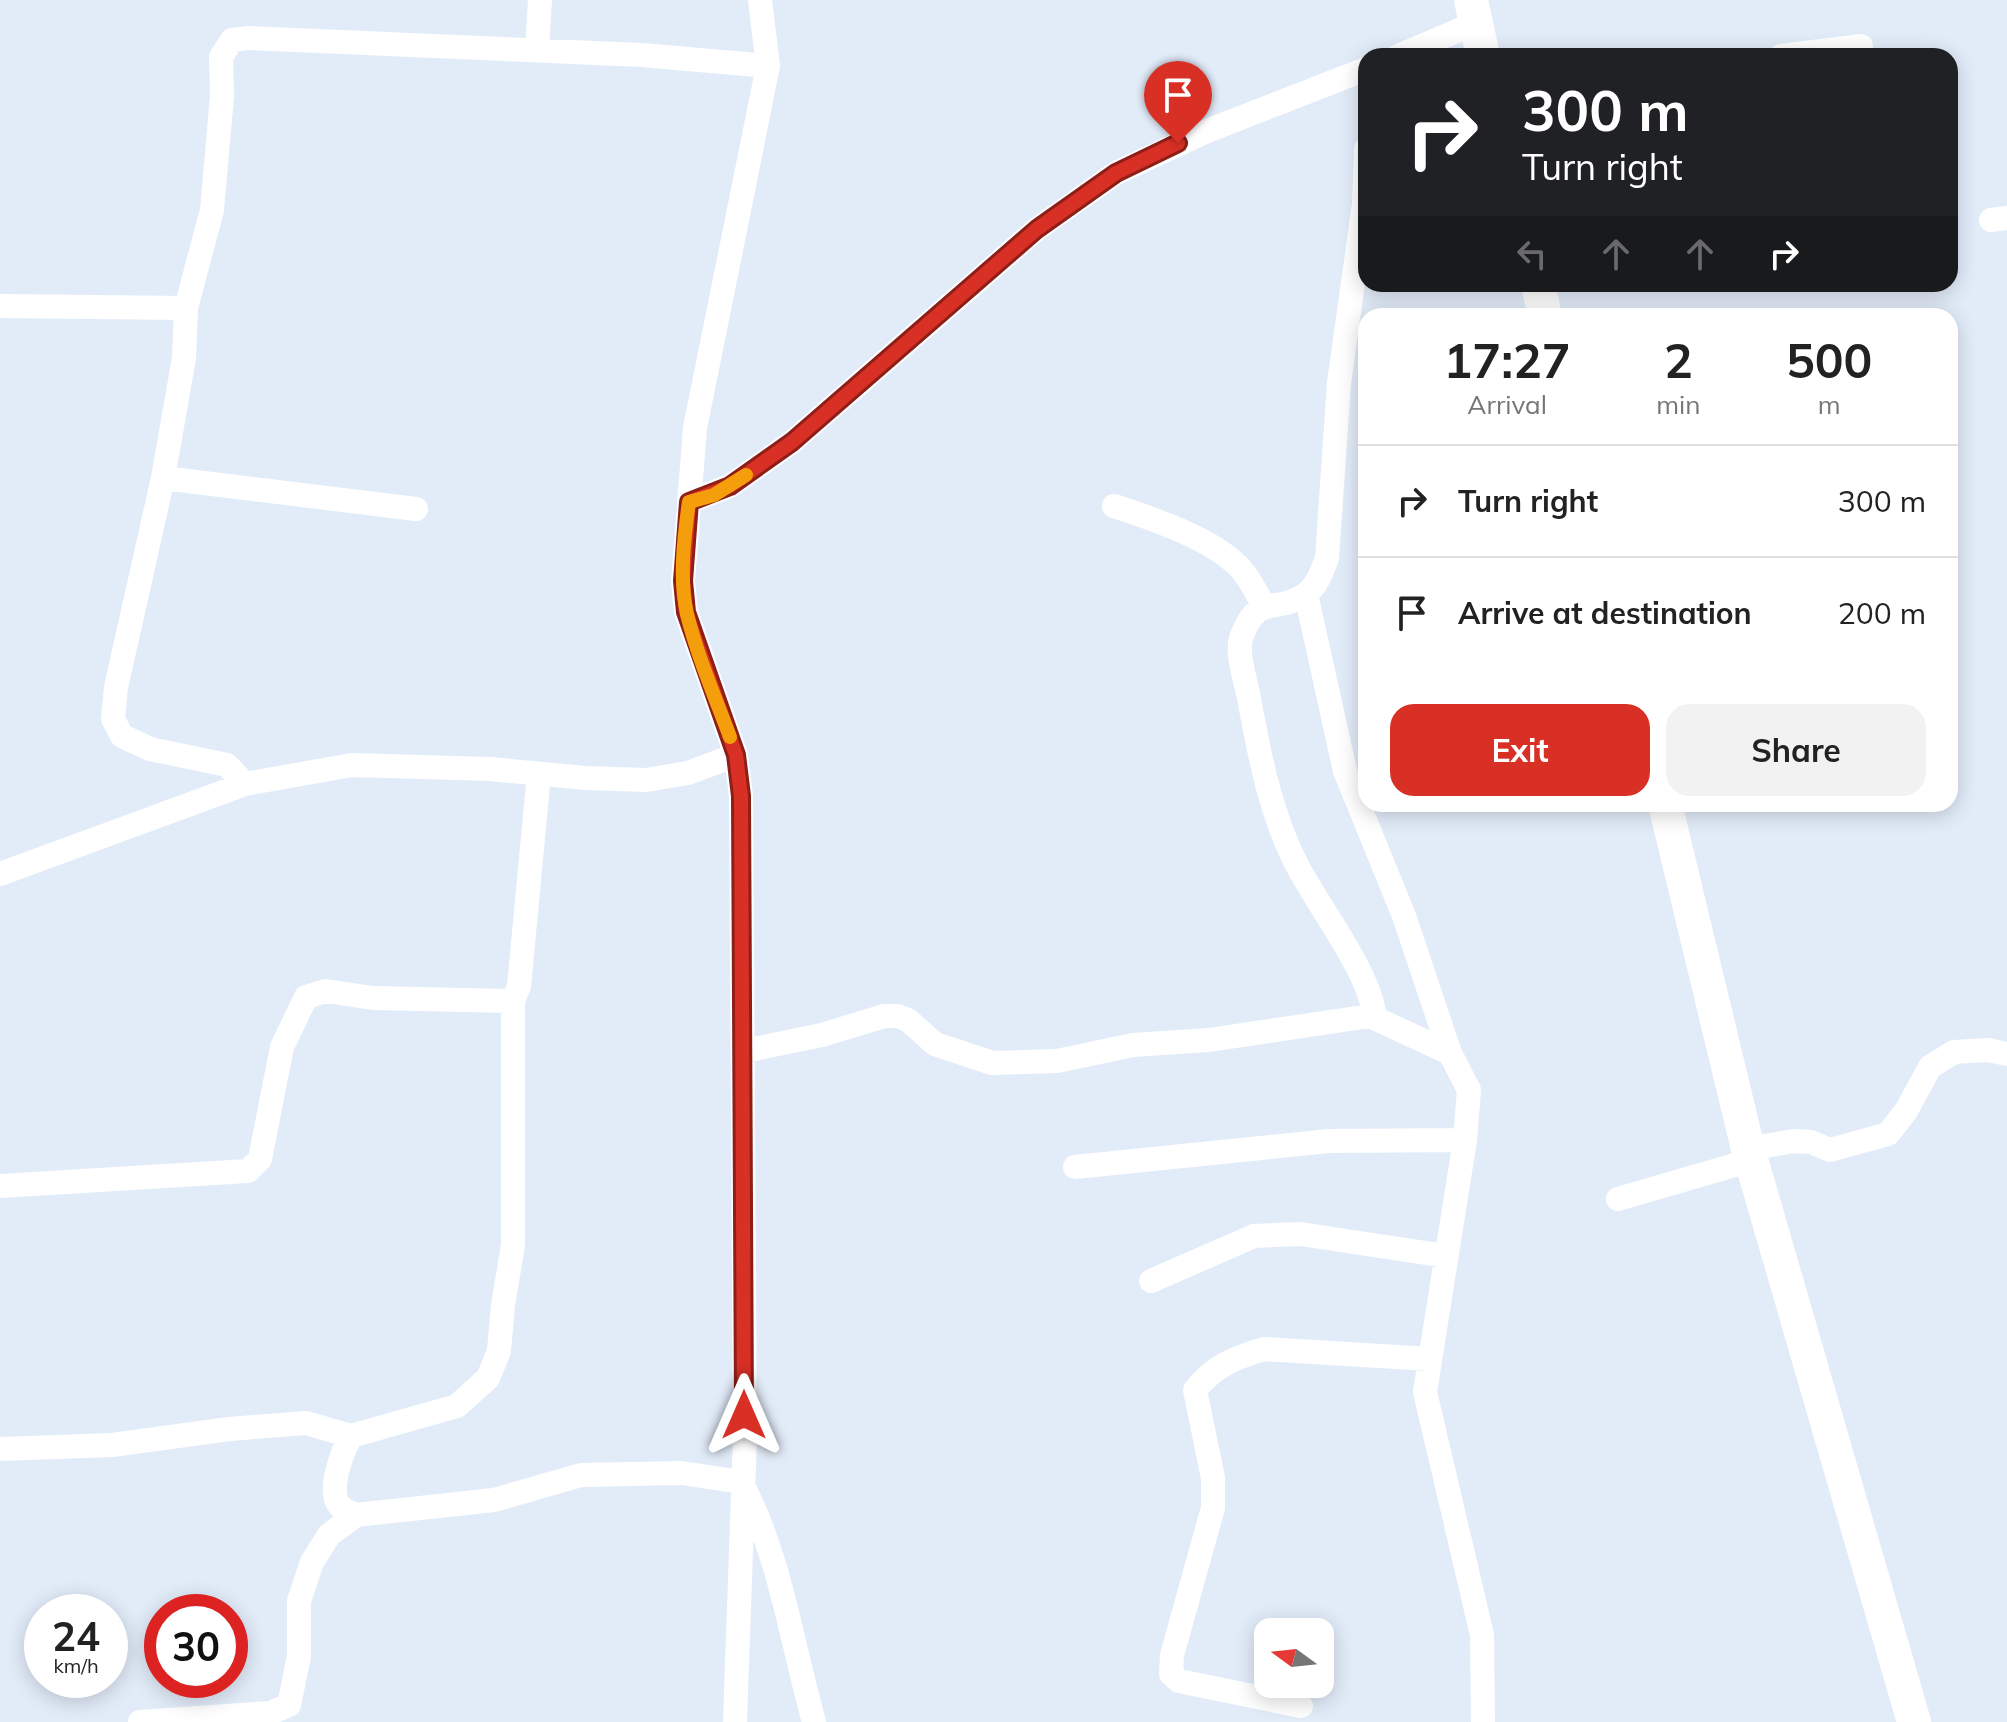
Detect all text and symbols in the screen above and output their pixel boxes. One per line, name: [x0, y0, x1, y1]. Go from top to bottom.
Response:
pin: [1144, 61, 1212, 143]
icon: arrive: [1156, 73, 1200, 117]
text: 300 m: [1522, 75, 1689, 145]
icon: right: [1390, 80, 1494, 184]
text: Turn right: [1522, 144, 1683, 189]
icon: left: [1510, 232, 1554, 276]
icon: ahead: [1594, 232, 1638, 276]
icon: ahead: [1678, 232, 1722, 276]
icon: right: [1762, 232, 1806, 276]
text: 17:27: [1444, 330, 1571, 390]
text: 2: [1664, 330, 1693, 390]
text: 500: [1786, 330, 1872, 390]
text: Arrival: [1467, 388, 1547, 421]
text: min: [1656, 388, 1700, 421]
text: m: [1818, 388, 1841, 421]
icon: right: [1390, 479, 1434, 523]
text: Turn right: [1458, 482, 1598, 520]
text: 300 m: [1838, 482, 1926, 520]
icon: arrive: [1390, 591, 1434, 635]
text: Arrive at destination: [1458, 594, 1752, 632]
text: 200 m: [1838, 594, 1926, 632]
button: Exit: [1390, 704, 1650, 796]
button: Share: [1666, 704, 1926, 796]
position arrow: [702, 1373, 786, 1457]
speed limit sign: 30: [144, 1594, 248, 1698]
text: 24: [52, 1611, 100, 1661]
north arrow: [1254, 1618, 1334, 1698]
map controls: [1254, 1618, 1334, 1698]
text: km/h: [53, 1653, 99, 1678]

